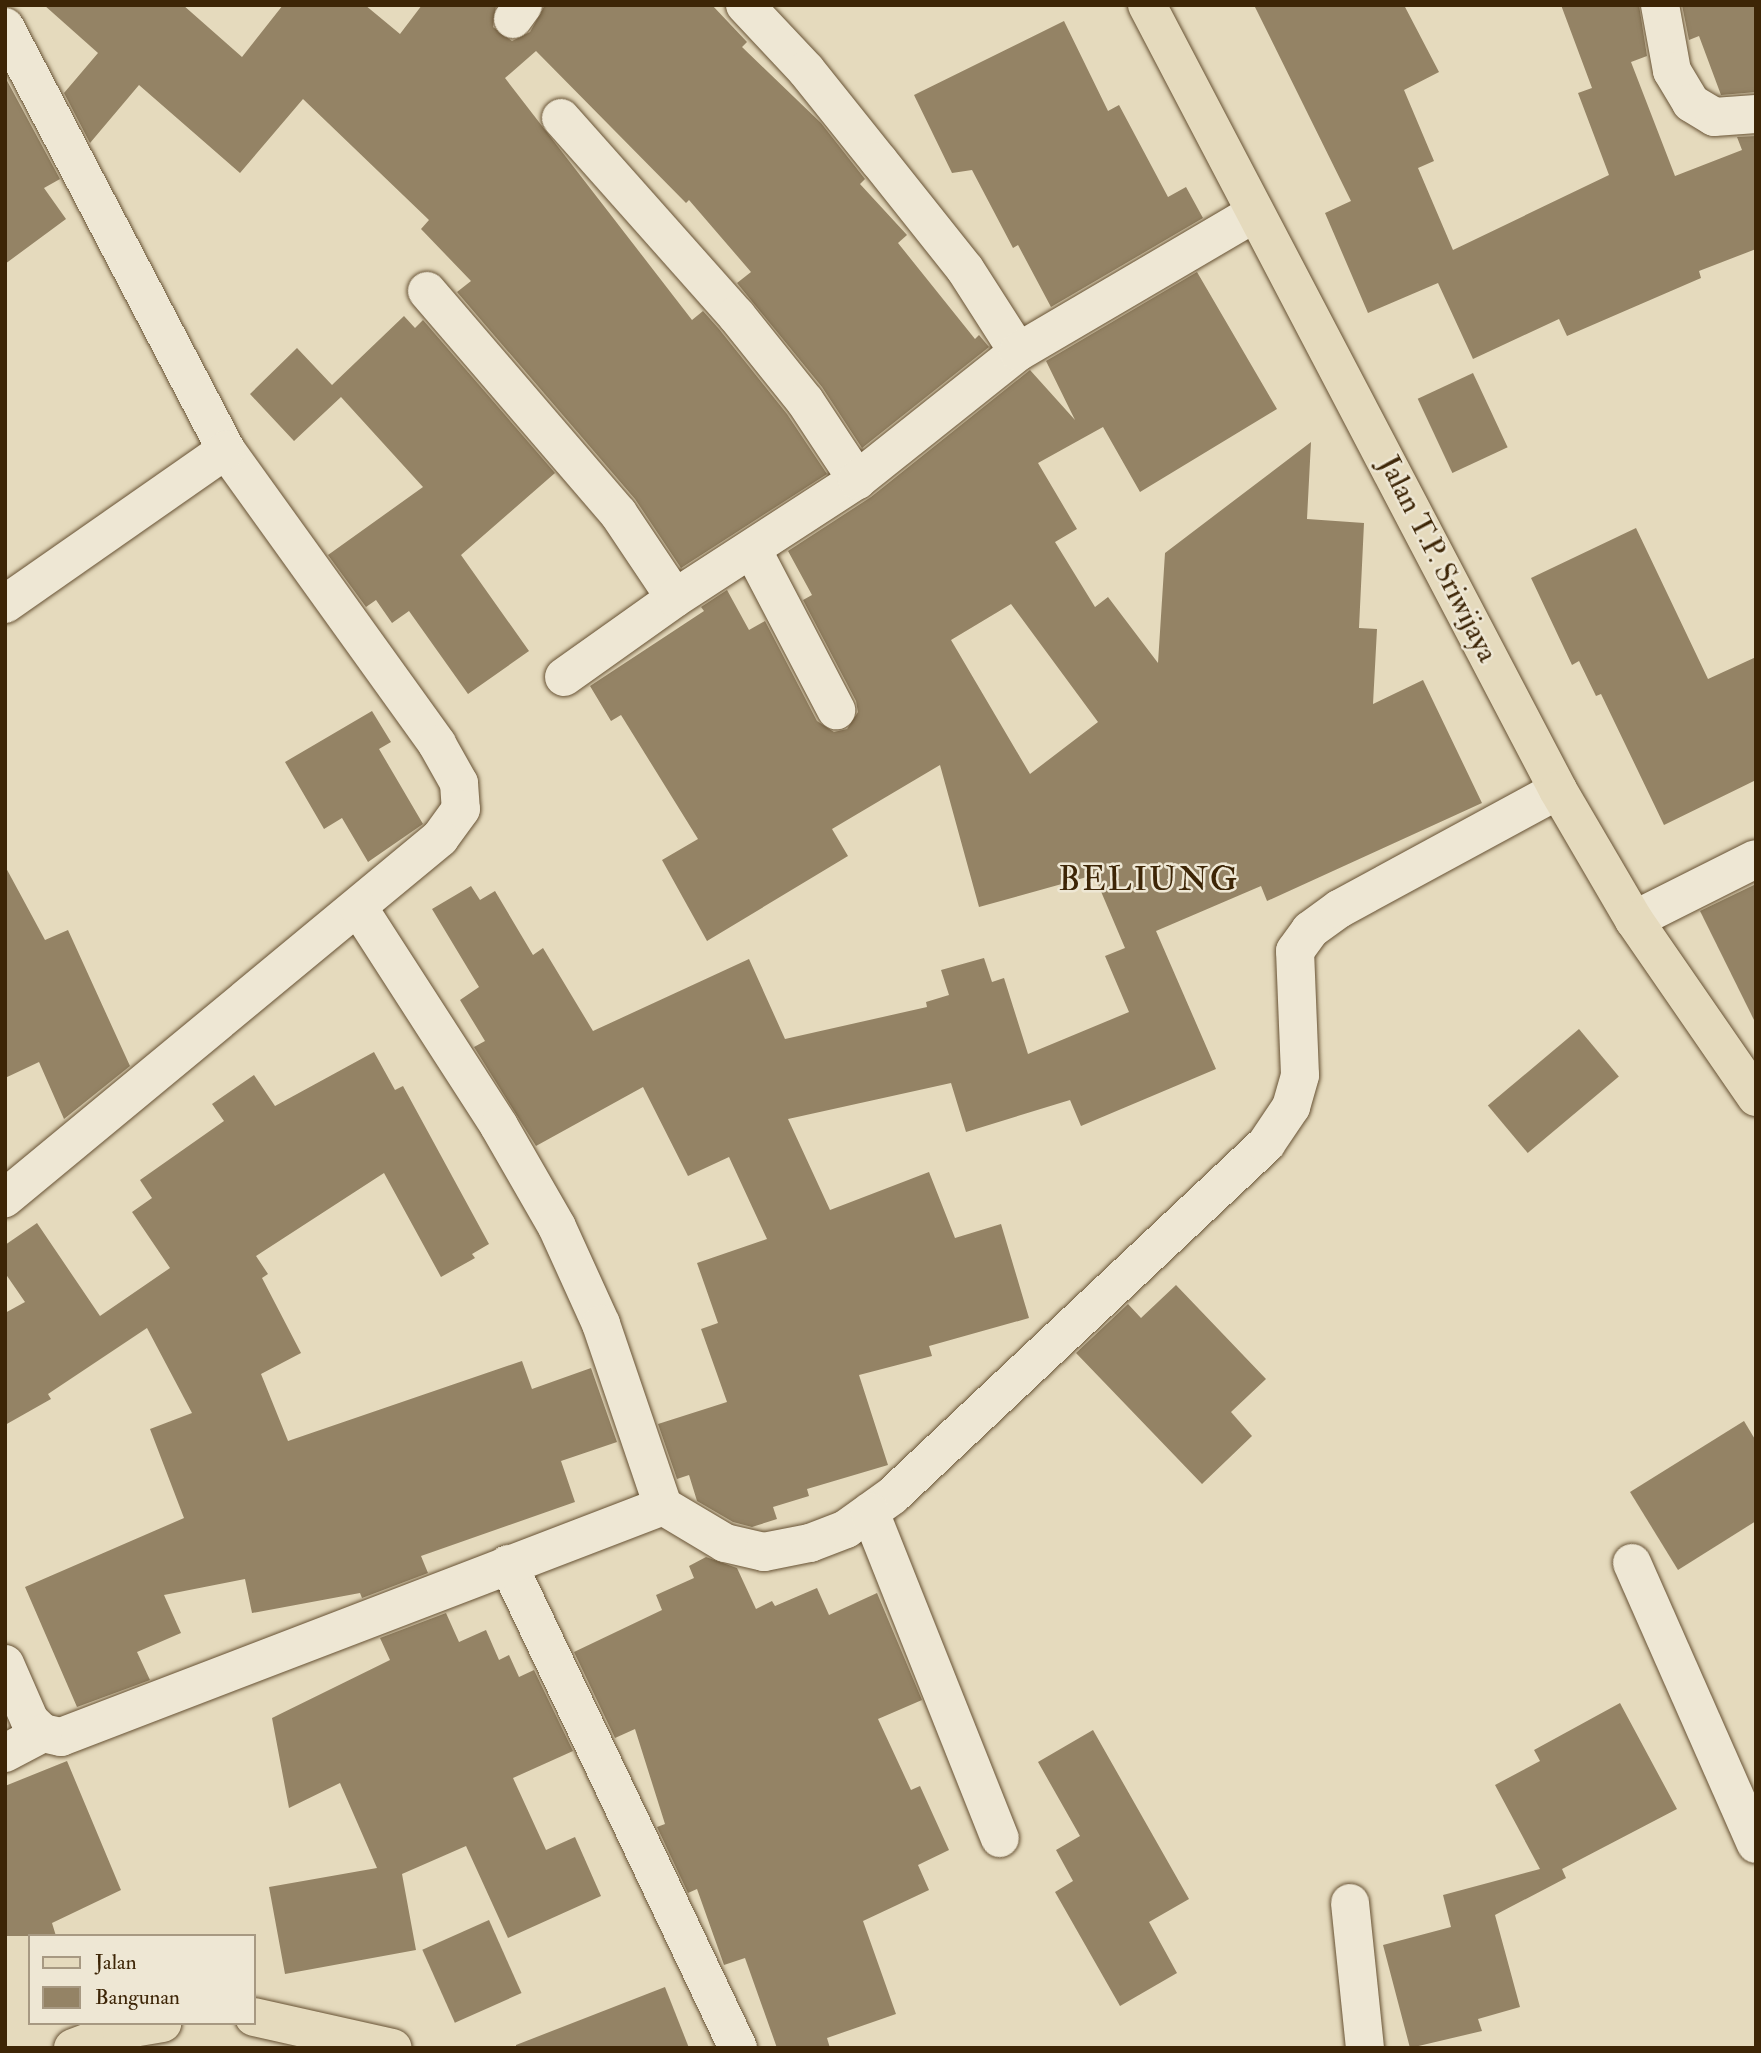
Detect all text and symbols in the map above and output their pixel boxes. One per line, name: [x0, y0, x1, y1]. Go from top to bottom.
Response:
street label: Jalan T.P. Sriwijaya: [1371, 450, 1505, 668]
district label: BELIUNG: [1059, 860, 1239, 900]
legend: [28, 1934, 256, 2025]
text: Jalan: [95, 1949, 137, 1976]
text: Bangunan: [95, 1984, 180, 2011]

